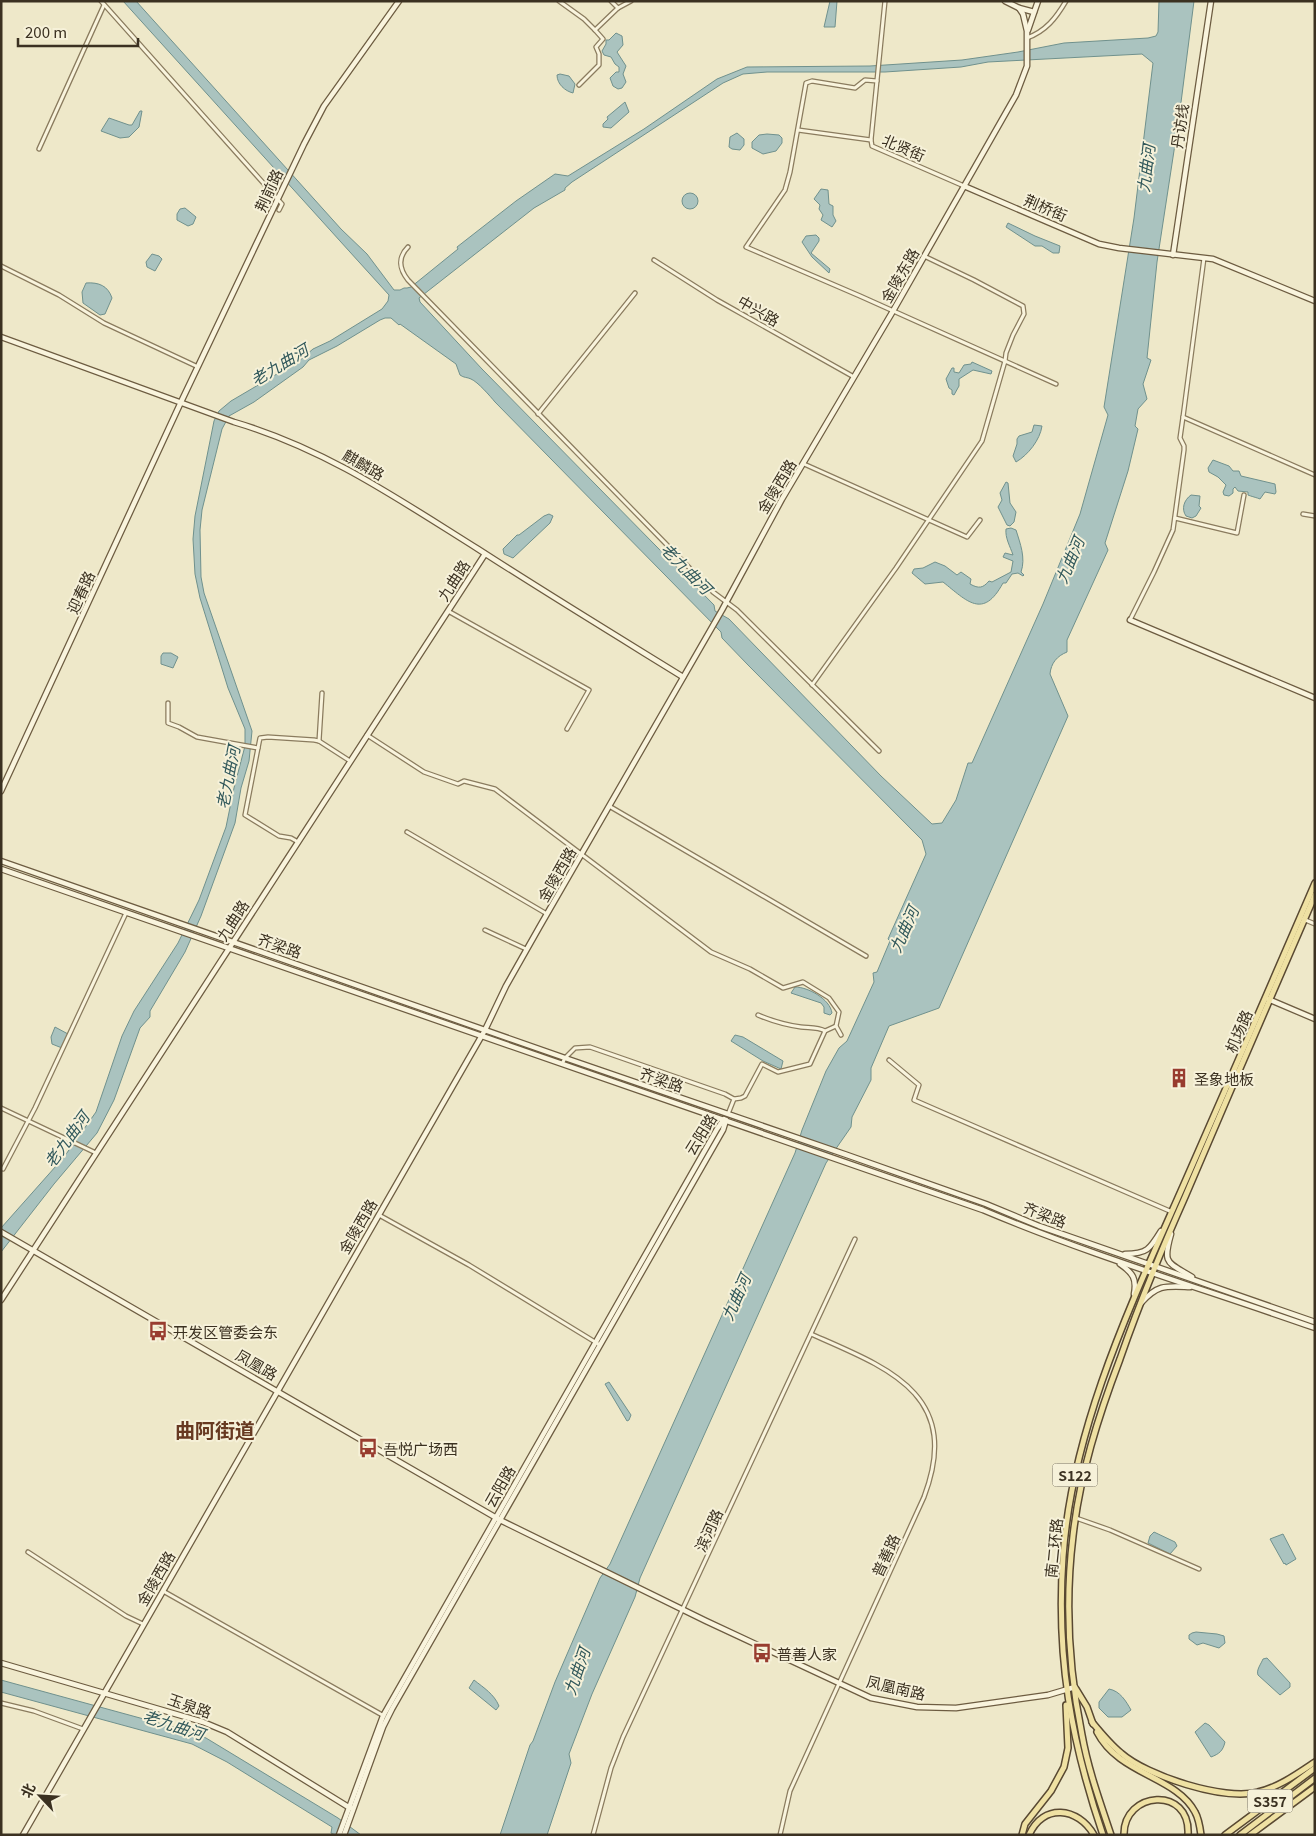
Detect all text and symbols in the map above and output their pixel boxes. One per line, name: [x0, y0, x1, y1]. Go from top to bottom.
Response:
scale bar: [18, 15, 138, 47]
text: 200 m: [25, 21, 67, 42]
street label: 丹访线: [1165, 102, 1193, 150]
street label: 北贤街: [879, 129, 929, 165]
water label: 九曲河: [1130, 140, 1160, 193]
street label: 荆前路: [249, 165, 287, 215]
street label: 荆桥街: [1021, 189, 1071, 225]
street label: 金陵东路: [875, 244, 923, 306]
street label: 中兴路: [734, 290, 784, 330]
water label: 老九曲河: [245, 336, 315, 391]
street label: 麒麟路: [339, 444, 389, 484]
street label: 金陵西路: [752, 455, 800, 517]
water label: 九曲河: [1049, 530, 1091, 587]
water label: 老九曲河: [656, 537, 720, 601]
street label: 九曲路: [432, 555, 474, 605]
street label: 迎春路: [61, 567, 99, 617]
water label: 老九曲河: [209, 740, 245, 811]
street label: 金陵西路: [532, 843, 580, 905]
street label: 九曲路: [211, 895, 253, 945]
water label: 九曲河: [882, 899, 925, 956]
street label: 齐梁路: [255, 928, 305, 962]
street label: 机场路: [1220, 1006, 1256, 1056]
street label: 齐梁路: [637, 1062, 687, 1096]
building icon: 圣象地板: [1168, 1067, 1190, 1089]
place label: 圣象地板: [1194, 1068, 1254, 1089]
water label: 老九曲河: [37, 1104, 96, 1172]
street label: 云阳路: [679, 1109, 721, 1159]
street label: 金陵西路: [333, 1195, 381, 1257]
street label: 齐梁路: [1020, 1196, 1070, 1232]
water label: 九曲河: [714, 1267, 757, 1324]
bus stop icon: 开发区管委会东: [147, 1320, 169, 1342]
place label: 开发区管委会东: [173, 1321, 278, 1342]
street label: 凤凰路: [232, 1344, 282, 1384]
district label: 曲阿街道: [175, 1415, 255, 1444]
bus stop icon: 吾悦广场西: [357, 1437, 379, 1459]
place label: 吾悦广场西: [383, 1438, 458, 1459]
street label: 云阳路: [479, 1461, 519, 1511]
road number: S122: [1052, 1464, 1098, 1486]
street label: 滨河路: [689, 1505, 727, 1555]
street label: 南二环路: [1039, 1517, 1067, 1579]
street label: 普善路: [866, 1530, 904, 1580]
street label: 金陵西路: [131, 1547, 179, 1609]
water label: 九曲河: [557, 1642, 596, 1698]
bus stop icon: 普善人家: [751, 1642, 773, 1664]
place label: 普善人家: [777, 1643, 837, 1664]
street label: 凤凰南路: [864, 1670, 928, 1704]
street label: 玉泉路: [165, 1688, 215, 1722]
water label: 老九曲河: [140, 1703, 211, 1746]
north arrow: [15, 1771, 65, 1821]
text: 北: [15, 1780, 39, 1801]
road number: S357: [1248, 1790, 1292, 1812]

